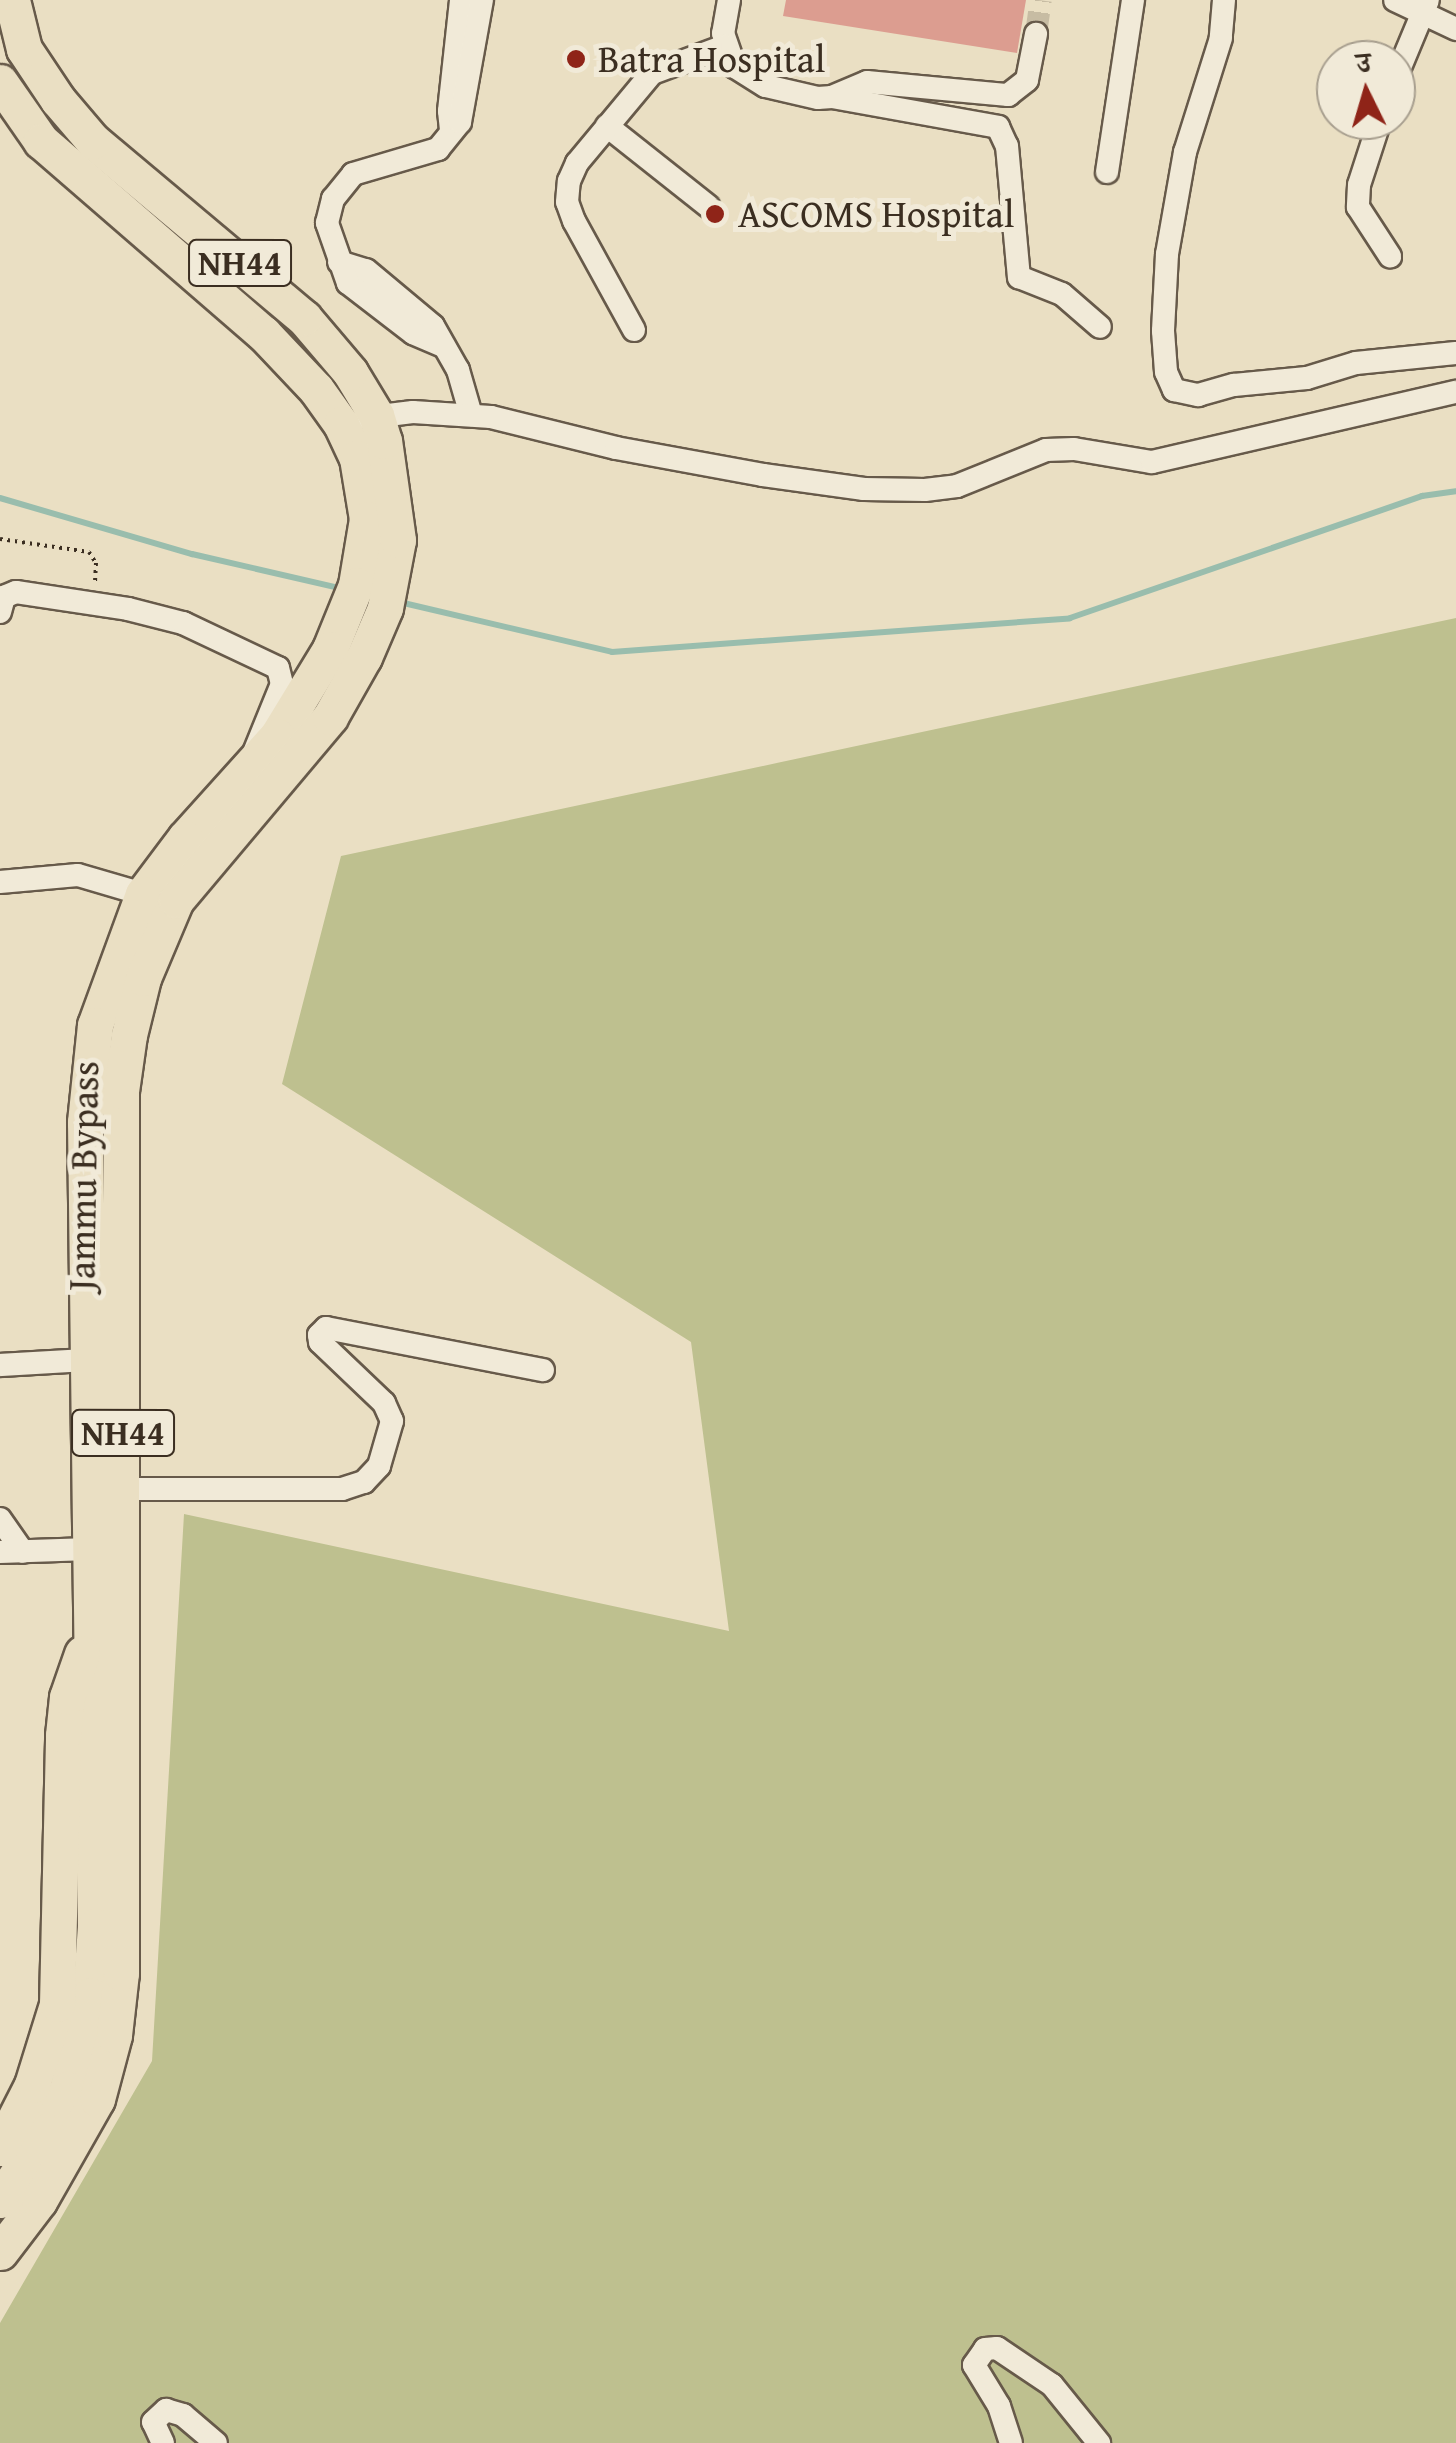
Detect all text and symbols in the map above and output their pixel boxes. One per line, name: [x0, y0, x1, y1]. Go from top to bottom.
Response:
place label: Batra Hospital: [598, 36, 825, 82]
north arrow: [1316, 40, 1416, 140]
text: उ: [1355, 41, 1372, 83]
marker: Batra Hospital: [563, 46, 589, 72]
place label: ASCOMS Hospital: [738, 191, 1014, 237]
marker: ASCOMS Hospital: [702, 201, 728, 227]
road number: NH44: [188, 233, 292, 293]
street label: Jammu Bypass: [58, 1061, 108, 1291]
road number: NH44: [70, 1403, 176, 1463]

